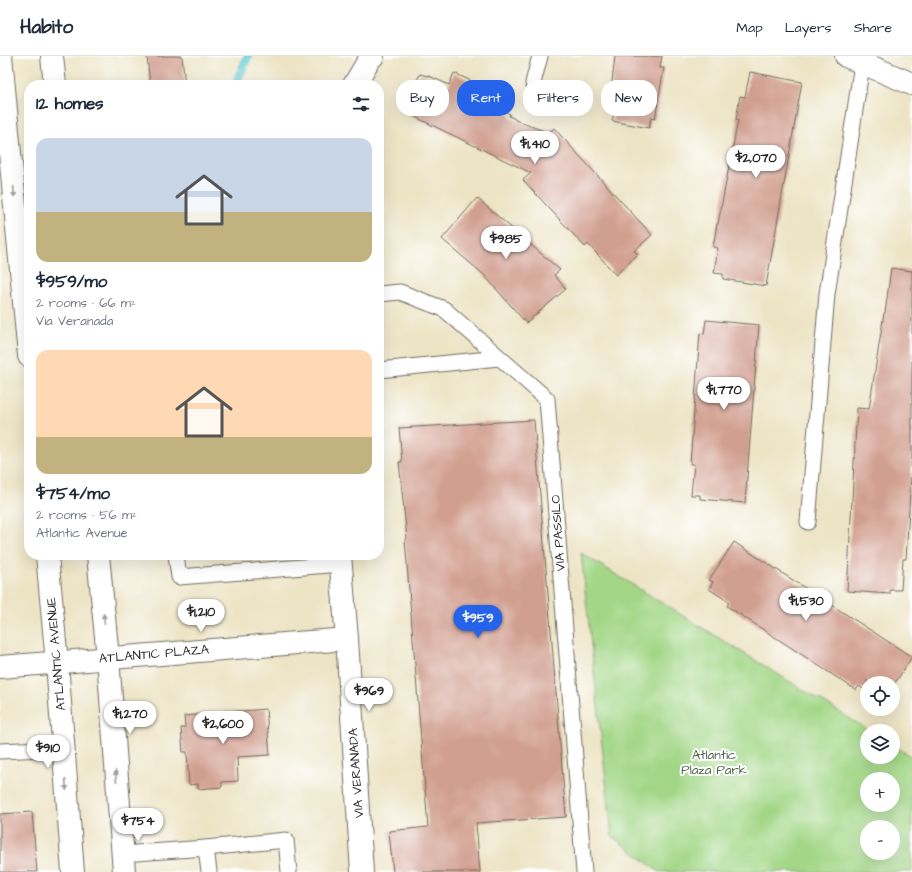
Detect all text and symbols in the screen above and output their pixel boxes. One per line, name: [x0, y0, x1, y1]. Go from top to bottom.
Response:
text: Habito: [20, 14, 73, 41]
text: Map: [736, 18, 763, 38]
text: Layers: [785, 18, 832, 38]
text: Share: [854, 18, 892, 38]
chip: Buy: [396, 80, 449, 116]
chip: Rent: [457, 80, 515, 116]
chip: Filters: [523, 80, 593, 116]
chip: New: [601, 80, 657, 116]
text: 12 homes: [36, 92, 104, 116]
icon: filters: [350, 93, 372, 115]
pin: $1,410: [502, 131, 568, 165]
text: $1,410: [520, 135, 550, 153]
pin: $2,070: [723, 145, 789, 179]
text: $2,070: [735, 149, 777, 167]
icon: home: [168, 164, 240, 236]
one-way arrow: [10, 186, 17, 198]
pin: $985: [482, 226, 530, 260]
text: $985: [490, 230, 522, 248]
text: $959/mo: [36, 270, 107, 294]
text: 2 rooms · 66 m²: [36, 294, 136, 312]
text: Via Veranada: [36, 312, 113, 330]
icon: home: [168, 376, 240, 448]
pin: $1,770: [691, 377, 757, 411]
text: $1,770: [706, 381, 742, 399]
text: $754/mo: [36, 482, 110, 506]
street label: VIA PASSILO: [546, 494, 570, 572]
text: 2 rooms · 56 m²: [36, 506, 137, 524]
text: Atlantic Avenue: [36, 524, 128, 542]
pin: $1,530: [773, 588, 839, 622]
text: $1,530: [788, 592, 824, 610]
street label: ATLANTIC AVENUE: [42, 596, 70, 711]
pin: $1,210: [168, 599, 234, 633]
text: $1,210: [187, 603, 215, 621]
pin: $959: [454, 605, 502, 639]
text: $959: [462, 609, 494, 627]
one-way arrow: [101, 613, 108, 625]
street label: ATLANTIC PLAZA: [98, 640, 211, 668]
map controls: [860, 676, 900, 860]
button: locate: [860, 676, 900, 716]
pin: $969: [345, 678, 393, 712]
text: $969: [354, 682, 384, 700]
pin: $1,270: [97, 701, 163, 735]
text: $1,270: [113, 705, 147, 723]
pin: $2,600: [190, 711, 256, 745]
text: $2,600: [202, 715, 244, 733]
button: layers: [860, 724, 900, 764]
street label: VIA VERANADA: [344, 727, 368, 819]
pin: $910: [24, 735, 72, 769]
text: $910: [36, 739, 60, 757]
park label: Atlantic Plaza Park: [681, 746, 747, 779]
one-way arrow: [112, 770, 119, 782]
button: +: [860, 772, 900, 812]
one-way arrow: [63, 779, 70, 791]
pin: $754: [114, 808, 162, 842]
text: $754: [121, 812, 155, 830]
button: −: [860, 820, 900, 860]

